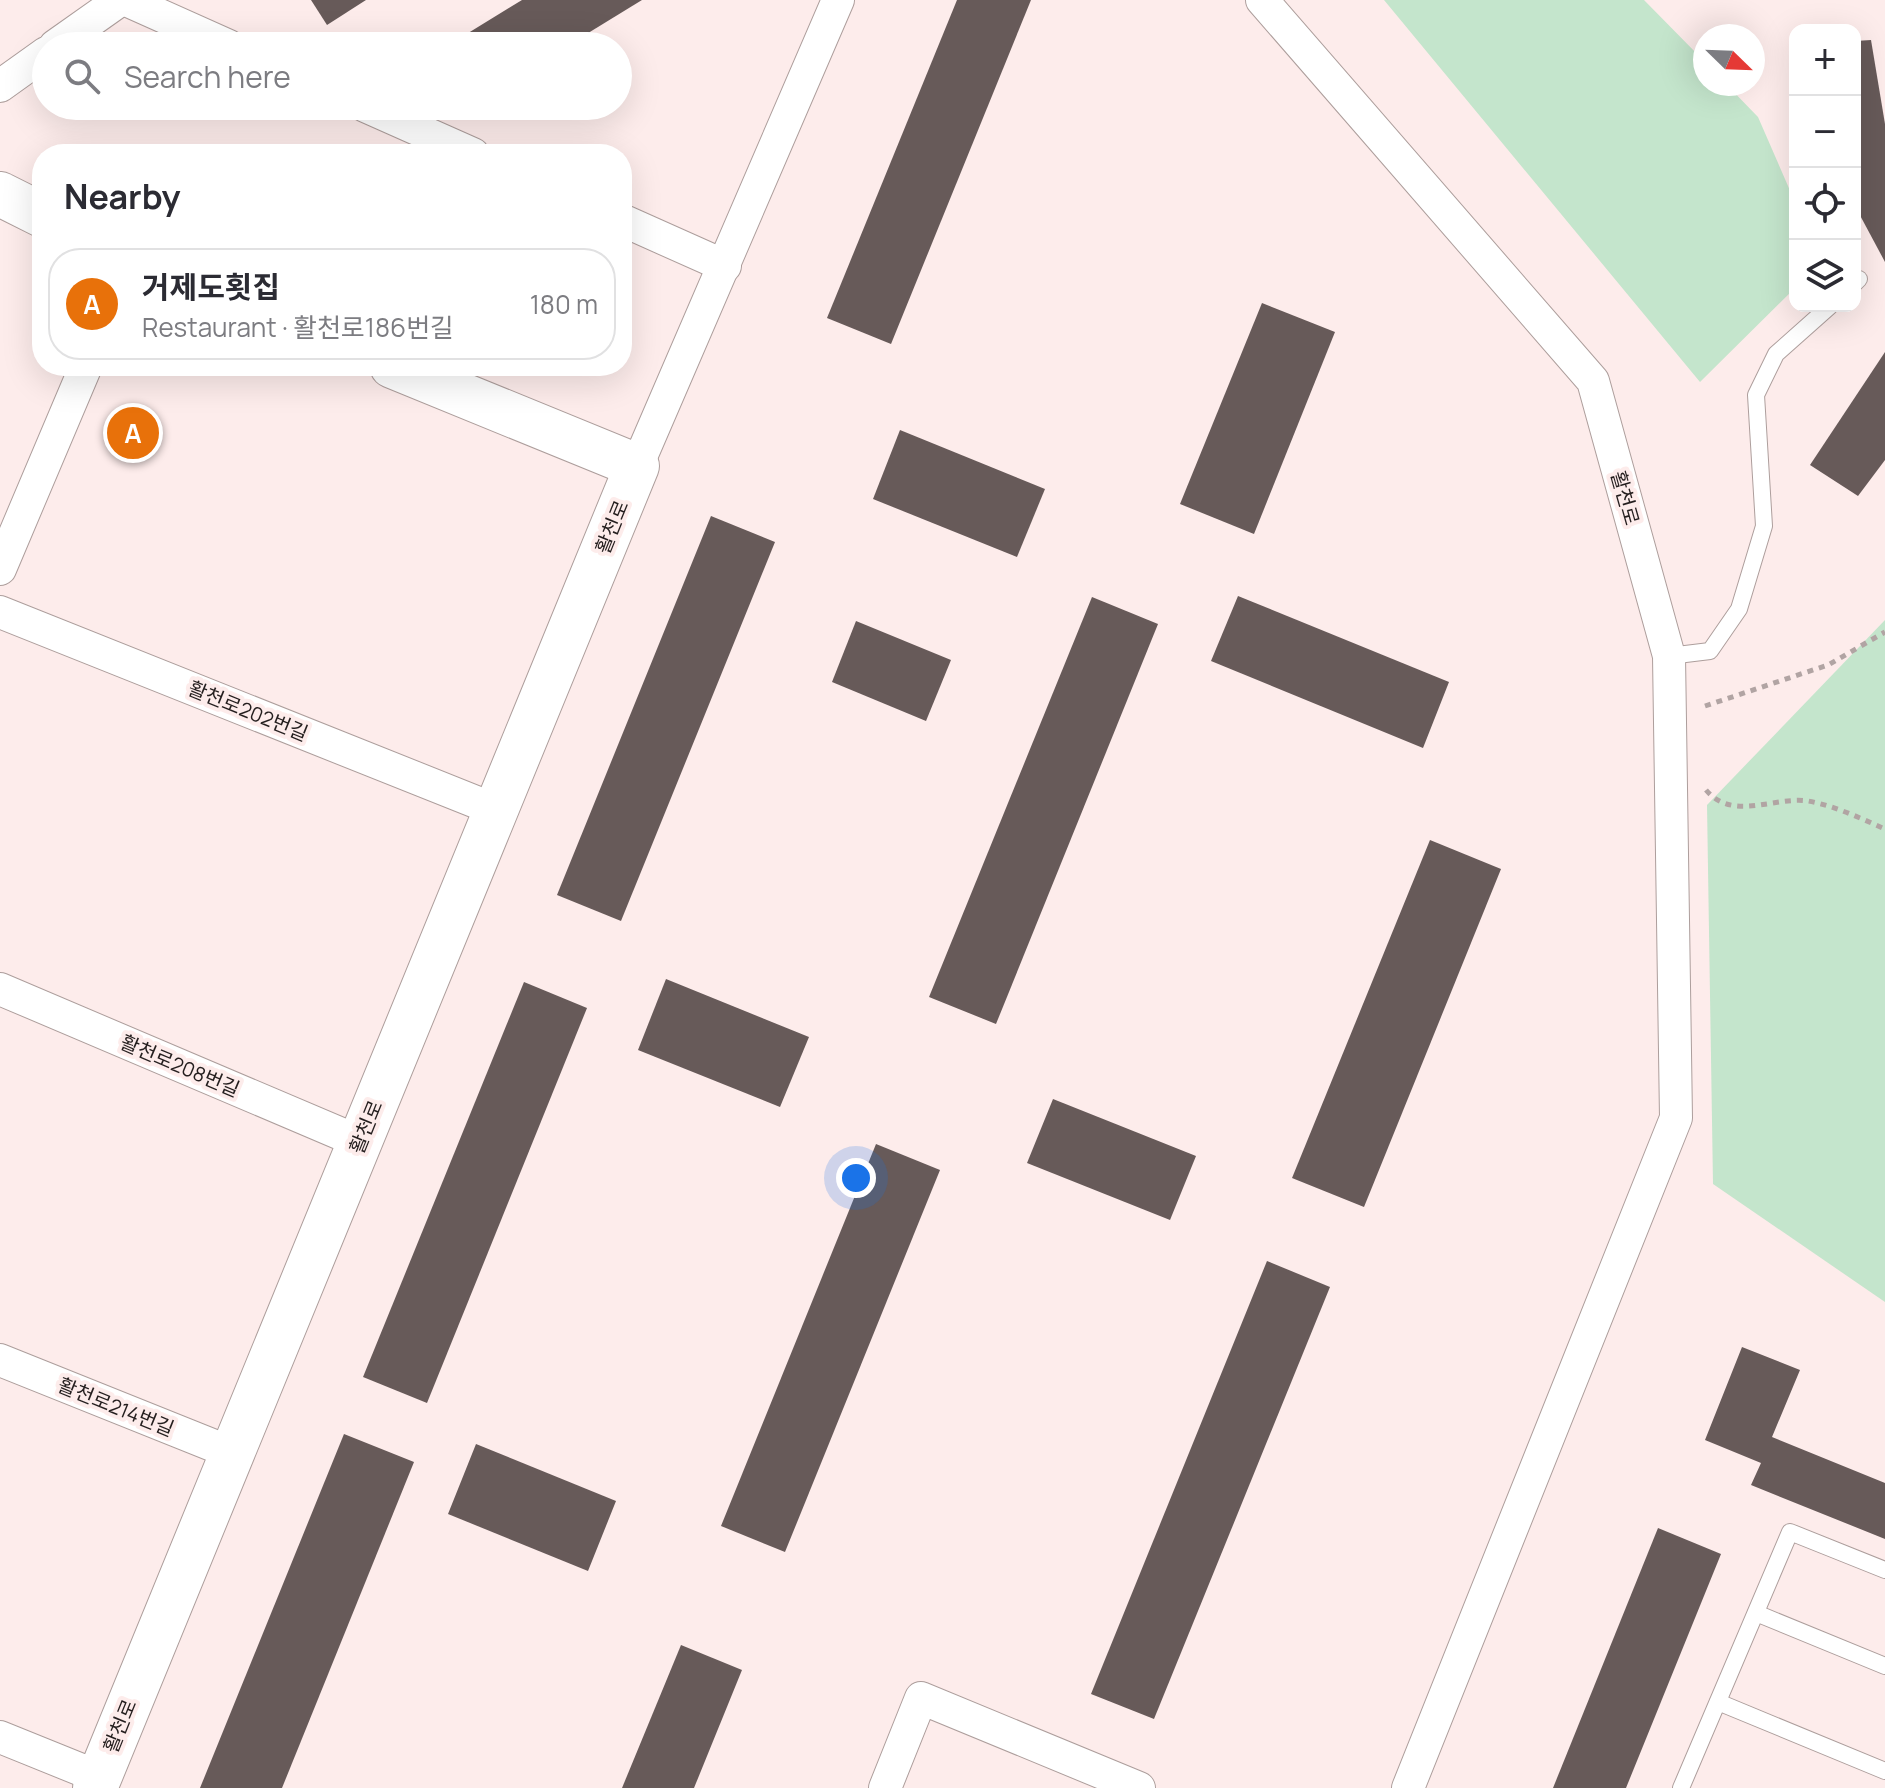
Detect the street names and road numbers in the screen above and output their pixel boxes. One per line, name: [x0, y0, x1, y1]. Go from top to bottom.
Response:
street label: 활천로: [1605, 468, 1646, 528]
street label: 활천로: [589, 496, 634, 557]
street label: 활천로202번길: [184, 674, 312, 747]
street label: 활천로208번길: [116, 1028, 244, 1103]
street label: 활천로: [343, 1096, 388, 1157]
street label: 활천로214번길: [54, 1371, 178, 1442]
street label: 활천로: [97, 1695, 142, 1756]

